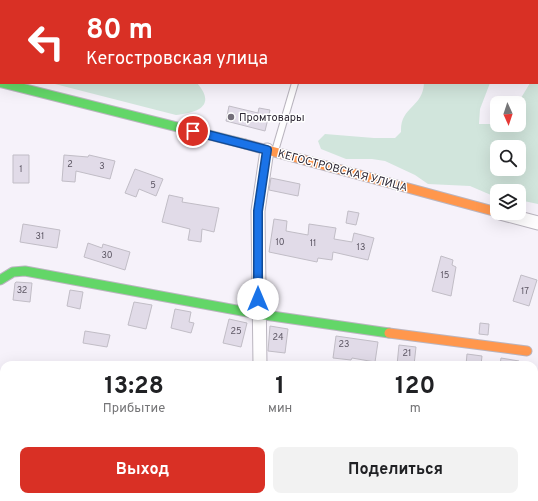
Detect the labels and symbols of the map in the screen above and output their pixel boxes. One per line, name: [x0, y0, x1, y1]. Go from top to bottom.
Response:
north arrow: [490, 96, 526, 132]
place label: Промтовары: [239, 111, 305, 125]
marker: Промтовары: [226, 112, 236, 122]
pin: [176, 114, 210, 148]
street label: КЕГОСТРОВСКАЯ УЛИЦА: [276, 147, 409, 195]
house number: 2: [67, 159, 73, 170]
house number: 3: [99, 161, 105, 172]
house number: 1: [19, 164, 23, 175]
house number: 5: [150, 180, 156, 191]
house number: 31: [36, 231, 44, 242]
house number: 10: [275, 237, 285, 248]
house number: 11: [310, 238, 316, 249]
house number: 13: [357, 242, 365, 253]
house number: 30: [101, 250, 113, 261]
house number: 15: [441, 270, 449, 281]
position arrow: [237, 278, 279, 320]
house number: 32: [17, 285, 27, 296]
house number: 17: [521, 286, 529, 297]
house number: 25: [230, 326, 242, 337]
house number: 24: [272, 332, 284, 343]
house number: 23: [339, 339, 349, 350]
house number: 21: [403, 348, 411, 359]

